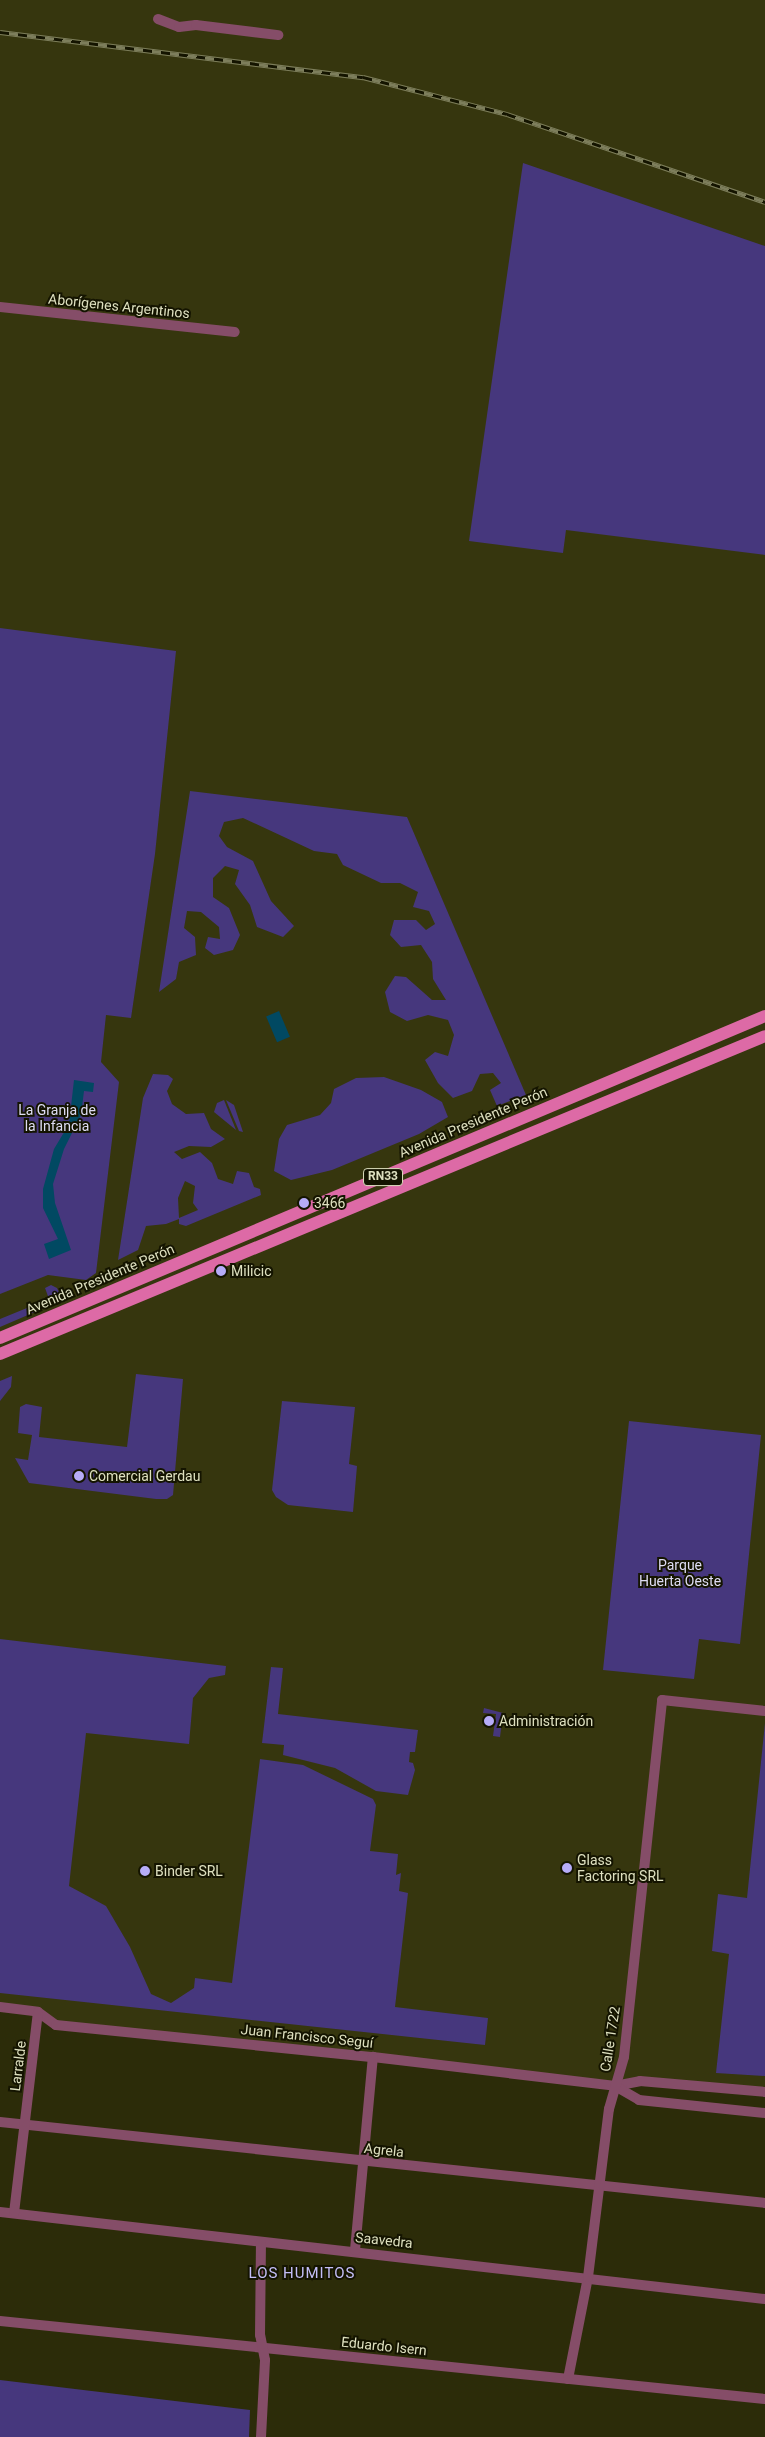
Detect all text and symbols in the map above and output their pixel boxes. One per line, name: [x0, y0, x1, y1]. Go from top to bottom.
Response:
street label: Aborígenes Argentinos: [48, 290, 190, 322]
street label: Avenida Presidente Perón: [396, 1083, 550, 1161]
park label: La Granja de la Infancia: [18, 1102, 96, 1134]
road number: RN33: [363, 1168, 403, 1186]
place label: 3466: [314, 1195, 345, 1211]
marker: 3466: [298, 1197, 310, 1209]
street label: Avenida Presidente Perón: [23, 1240, 177, 1318]
place label: Milicic: [231, 1263, 271, 1279]
marker: Milicic: [215, 1265, 227, 1277]
place label: Comercial Gerdau: [89, 1468, 200, 1484]
marker: Comercial Gerdau: [73, 1470, 85, 1482]
park label: Parque Huerta Oeste: [639, 1557, 721, 1590]
place label: Administración: [499, 1713, 593, 1729]
marker: Administración: [483, 1715, 495, 1727]
place label: Glass Factoring SRL: [577, 1852, 664, 1884]
marker: Glass Factoring SRL: [561, 1862, 573, 1874]
place label: Binder SRL: [155, 1863, 223, 1879]
marker: Binder SRL: [139, 1865, 151, 1877]
street label: Calle 1722: [597, 2005, 623, 2073]
street label: Juan Francisco Seguí: [240, 2021, 374, 2051]
street label: Larralde: [7, 2040, 29, 2092]
street label: Agrela: [363, 2140, 405, 2160]
street label: Saavedra: [355, 2229, 413, 2251]
district label: LOS HUMITOS: [247, 2265, 357, 2283]
street label: Eduardo Isern: [340, 2333, 428, 2359]

